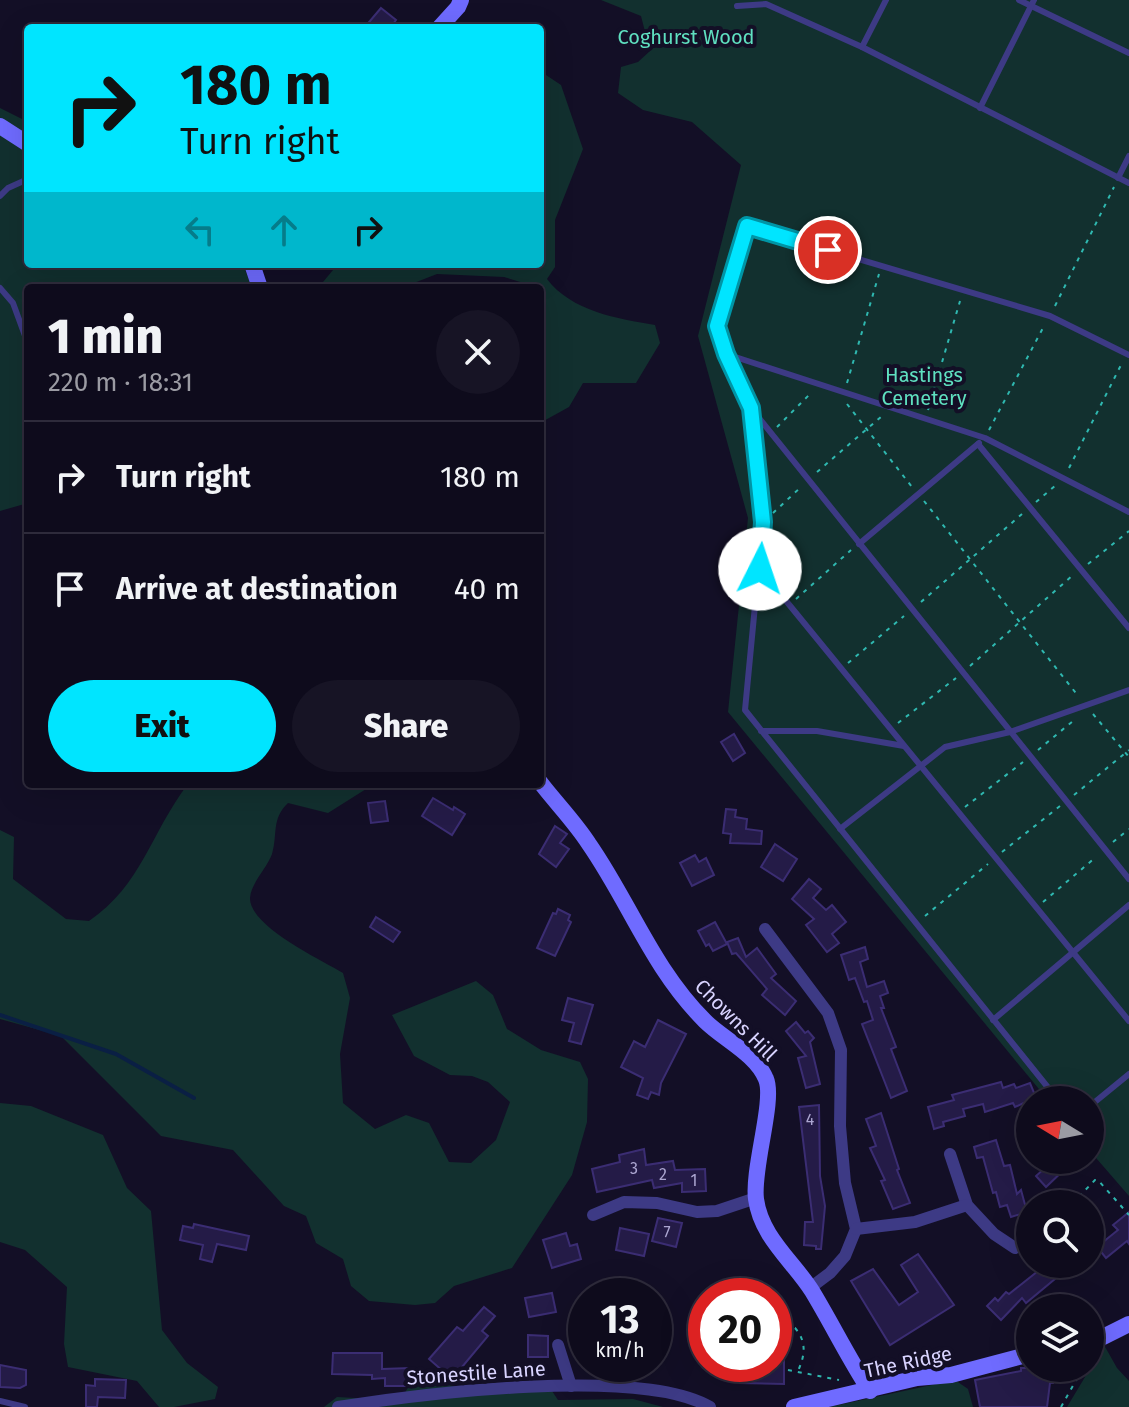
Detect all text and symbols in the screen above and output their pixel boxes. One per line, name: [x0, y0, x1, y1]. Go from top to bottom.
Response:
park label: Coghurst Wood: [617, 25, 755, 49]
text: 180 m: [180, 52, 332, 119]
icon: right: [48, 56, 152, 160]
text: Turn right: [180, 120, 340, 164]
icon: left: [178, 208, 222, 252]
icon: ahead: [262, 208, 306, 252]
icon: right: [346, 208, 390, 252]
pin: [794, 216, 862, 284]
icon: arrive: [806, 228, 850, 272]
text: 1 min: [48, 308, 163, 366]
button: close: [436, 310, 520, 394]
park label: Hastings Cemetery: [881, 363, 967, 410]
text: 220 m · 18:31: [48, 367, 193, 398]
icon: right: [48, 455, 92, 499]
text: Turn right: [116, 459, 251, 495]
text: 180 m: [440, 459, 520, 495]
position arrow: [718, 527, 802, 611]
icon: arrive: [48, 567, 92, 611]
text: Arrive at destination: [116, 571, 398, 607]
text: 40 m: [454, 571, 520, 607]
button: Exit: [48, 680, 276, 772]
button: Share: [292, 680, 520, 772]
street label: Chowns Hill: [690, 974, 782, 1066]
north arrow: [1016, 1086, 1104, 1174]
map controls: [1016, 1086, 1104, 1382]
house number: 4: [806, 1110, 815, 1129]
house number: 3: [630, 1159, 638, 1178]
house number: 2: [659, 1165, 667, 1184]
house number: 1: [691, 1171, 697, 1190]
button: search: [1016, 1190, 1104, 1278]
house number: 7: [663, 1223, 671, 1242]
speed limit sign: 20: [688, 1278, 792, 1382]
button: layers: [1016, 1294, 1104, 1382]
text: 13: [600, 1296, 640, 1344]
text: km/h: [595, 1338, 645, 1362]
street label: The Ridge: [862, 1341, 954, 1383]
street label: Stonestile Lane: [406, 1356, 546, 1390]

